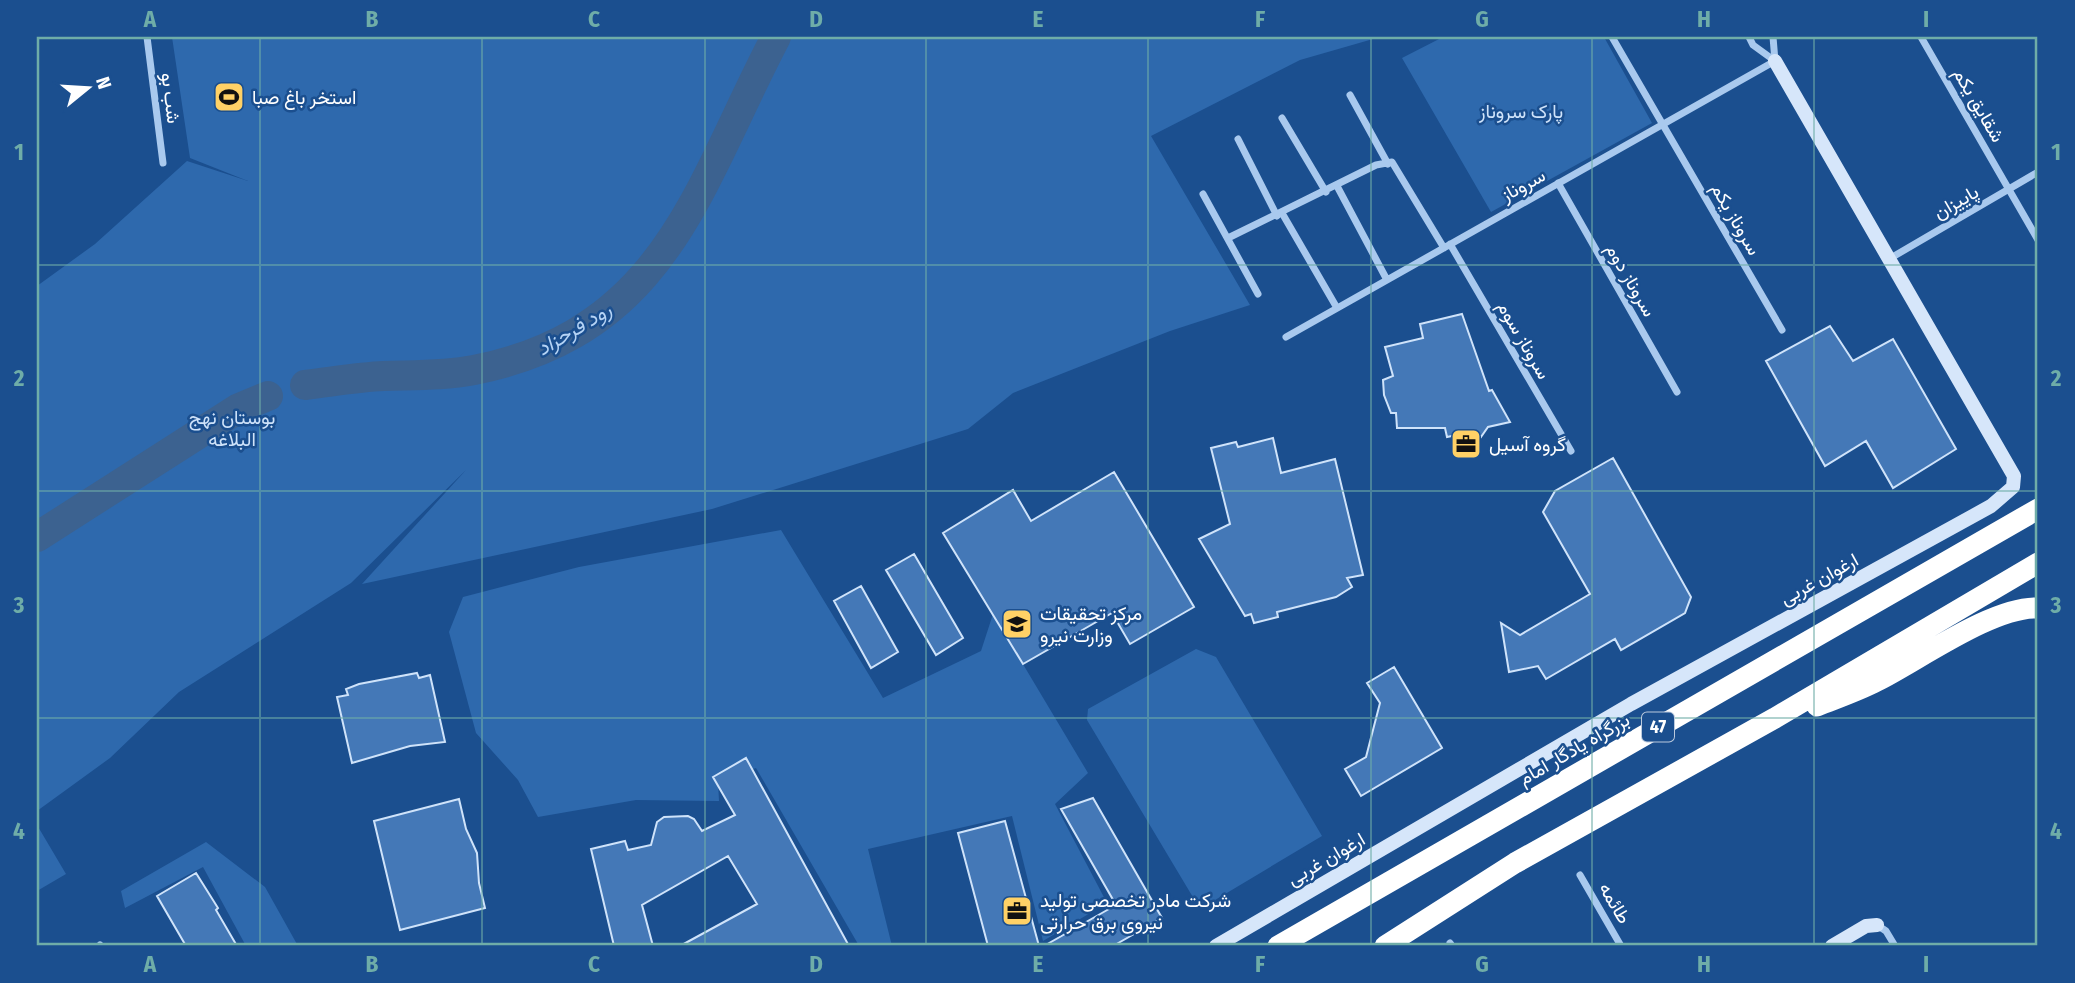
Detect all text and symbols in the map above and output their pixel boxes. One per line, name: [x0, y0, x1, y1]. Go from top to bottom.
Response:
text: A: [143, 5, 157, 33]
text: B: [366, 5, 379, 33]
text: C: [588, 5, 600, 33]
text: D: [809, 5, 823, 33]
text: E: [1033, 5, 1044, 33]
text: F: [1255, 5, 1265, 33]
text: G: [1475, 5, 1489, 33]
text: H: [1697, 5, 1711, 33]
text: I: [1923, 5, 1929, 33]
north arrow: [52, 52, 122, 122]
street label: شقایق یکم: [1948, 64, 2009, 147]
street label: شب بو: [156, 71, 186, 125]
text: N: [91, 74, 116, 92]
sports icon: استخر باغ صبا: [212, 80, 246, 114]
place label: استخر باغ صبا: [252, 86, 356, 110]
park label: پارک سروناز: [1478, 100, 1563, 125]
text: 1: [14, 138, 24, 166]
text: 1: [2051, 138, 2061, 166]
street label: سروناز: [1496, 163, 1549, 207]
street label: سروناز یکم: [1705, 179, 1766, 260]
street label: پاییزان: [1929, 180, 1984, 226]
street label: سروناز دوم: [1600, 239, 1661, 321]
water label: رود فرحزاد: [532, 297, 616, 361]
street label: سروناز سوم: [1492, 297, 1556, 384]
text: 2: [13, 364, 25, 392]
text: 2: [2050, 364, 2062, 392]
park label: بوستان نهج البلاغه: [189, 406, 275, 451]
office icon: گروه آسیل: [1449, 427, 1483, 461]
place label: گروه آسیل: [1489, 433, 1566, 456]
street label: ارغوان غربی: [1776, 548, 1862, 610]
text: 3: [13, 591, 25, 619]
text: 3: [2050, 591, 2062, 619]
place label: مرکز تحقیقات وزارت نیرو: [1040, 602, 1142, 647]
school or university icon: مرکز تحقیقات وزارت نیرو: [1000, 607, 1034, 641]
street label: بزرگراه یادگار امام: [1514, 708, 1634, 791]
road number: 47: [1642, 712, 1674, 742]
text: 4: [13, 817, 25, 845]
text: 4: [2050, 817, 2062, 845]
street label: ارغوان غربی: [1283, 828, 1369, 890]
street label: طائمه: [1594, 878, 1636, 928]
place label: شرکت مادر تخصصی تولید نیروی برق حرارتی: [1040, 889, 1231, 934]
office icon: شرکت مادر تخصصی تولید نیروی برق حرارتی: [1000, 894, 1034, 928]
text: A: [143, 950, 157, 978]
text: B: [366, 950, 379, 978]
text: C: [588, 950, 600, 978]
text: D: [809, 950, 823, 978]
text: E: [1033, 950, 1044, 978]
text: F: [1255, 950, 1265, 978]
text: G: [1475, 950, 1489, 978]
text: H: [1697, 950, 1711, 978]
text: I: [1923, 950, 1929, 978]

